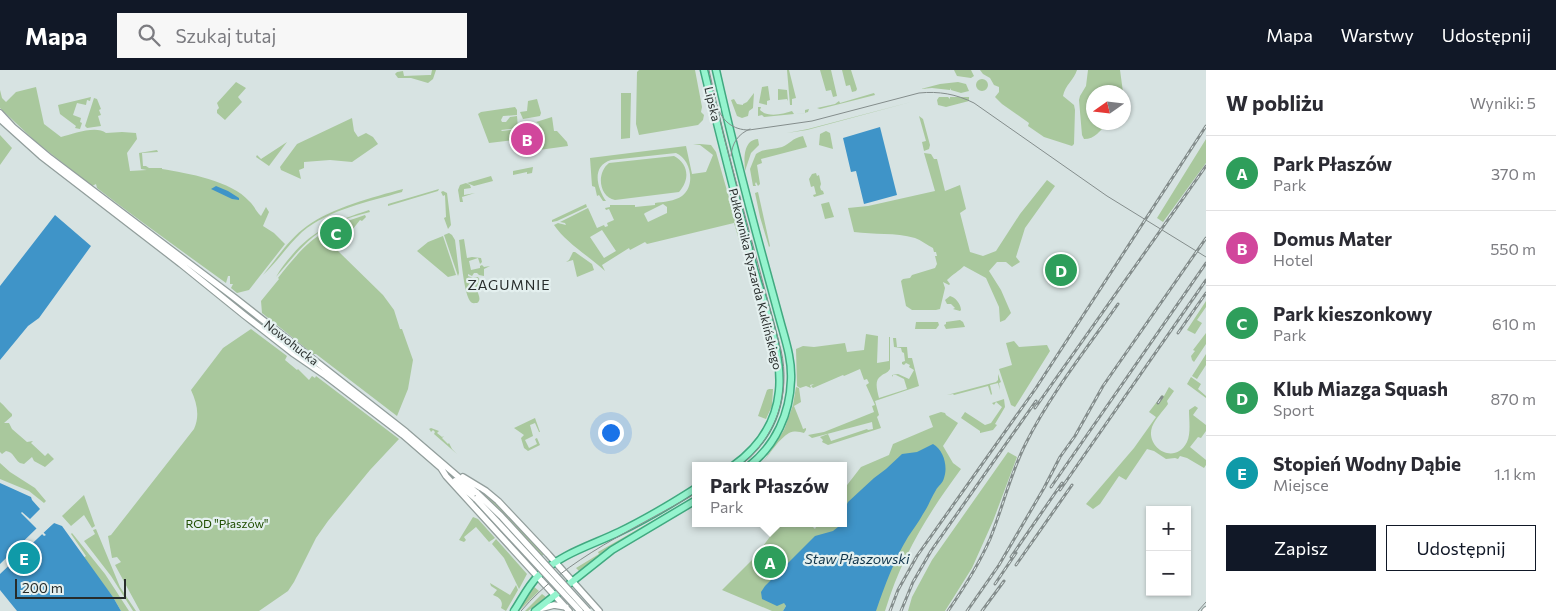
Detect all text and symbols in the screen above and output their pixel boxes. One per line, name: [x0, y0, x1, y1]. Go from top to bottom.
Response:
search box: [117, 13, 467, 58]
text: Mapa: [25, 21, 87, 50]
icon: search: [135, 21, 163, 49]
text: Szukaj tutaj: [175, 24, 276, 47]
text: Mapa: [1266, 24, 1313, 46]
text: Warstwy: [1341, 24, 1414, 46]
text: Udostępnij: [1442, 24, 1531, 46]
street label: Lipska: [702, 85, 724, 122]
north arrow: [1086, 85, 1131, 130]
text: W pobliżu: [1226, 90, 1324, 115]
text: Wyniki: 5: [1470, 93, 1536, 112]
pin: B: [511, 120, 543, 158]
text: Park Płaszów: [1273, 152, 1392, 175]
text: A: [1236, 164, 1248, 183]
text: 370 m: [1491, 164, 1536, 183]
text: Park: [1273, 175, 1306, 194]
street label: Pułkownika Ryszarda Kuklińskiego: [727, 187, 785, 371]
pin: C: [320, 214, 352, 252]
text: Domus Mater: [1273, 227, 1392, 250]
text: B: [1237, 239, 1247, 258]
text: 550 m: [1490, 239, 1536, 258]
text: Hotel: [1273, 250, 1313, 269]
pin: D: [1045, 251, 1077, 289]
district label: ZAGUMNIE: [467, 276, 551, 293]
text: Park kieszonkowy: [1273, 302, 1432, 325]
text: C: [1237, 314, 1247, 333]
text: 610 m: [1492, 314, 1536, 333]
street label: Nowohucka: [262, 317, 321, 368]
text: Park: [1273, 325, 1306, 344]
text: Klub Miazga Squash: [1273, 377, 1448, 400]
text: D: [1236, 389, 1248, 408]
text: 870 m: [1490, 389, 1536, 408]
text: Sport: [1273, 400, 1314, 419]
your location: [598, 420, 624, 446]
text: Stopień Wodny Dąbie: [1273, 452, 1461, 475]
popup: [692, 462, 847, 527]
text: E: [1237, 464, 1247, 483]
text: 1.1 km: [1494, 464, 1536, 483]
text: Park Płaszów: [710, 474, 829, 497]
text: Miejsce: [1273, 475, 1329, 494]
text: Park: [710, 497, 743, 516]
map controls: [1146, 506, 1191, 596]
button: +: [1146, 506, 1191, 551]
park label: ROD "Płaszów": [185, 516, 269, 530]
button: Zapisz: [1226, 525, 1376, 571]
button: Udostępnij: [1386, 525, 1536, 571]
pin: E: [8, 539, 40, 577]
pin: A: [754, 543, 786, 581]
water label: Staw Płaszowski: [804, 550, 910, 567]
button: −: [1146, 551, 1191, 596]
scale bar: [15, 576, 126, 599]
text: 200 m: [22, 579, 63, 596]

